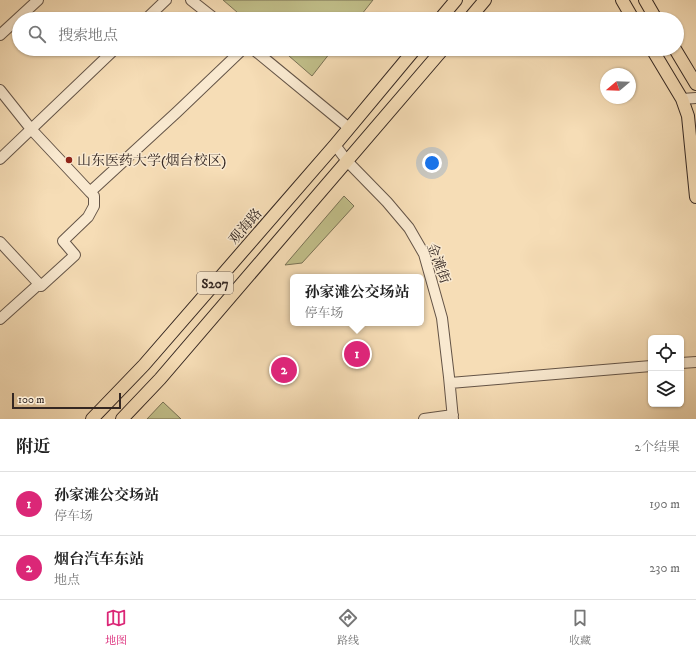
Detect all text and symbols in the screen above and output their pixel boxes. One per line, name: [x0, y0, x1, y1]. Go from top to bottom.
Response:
search box: [12, 12, 684, 56]
icon: search: [26, 23, 48, 45]
text: 搜索地点: [58, 26, 118, 45]
north arrow: [600, 68, 636, 104]
place label: 山东医药大学(烟台校区): [77, 152, 227, 170]
your location: [422, 153, 442, 173]
marker: 山东医药大学(烟台校区): [64, 155, 74, 165]
street label: 观海路: [225, 205, 266, 248]
street label: 金滩街: [422, 241, 454, 286]
road number: S207: [197, 272, 233, 294]
popup: [290, 274, 424, 326]
text: 孙家滩公交场站: [304, 283, 410, 302]
text: 停车场: [304, 305, 344, 321]
map controls: [648, 335, 684, 407]
button: locate: [648, 335, 684, 371]
pin: 1: [344, 339, 370, 369]
pin: 2: [271, 355, 297, 385]
button: layers: [648, 371, 684, 407]
scale bar: [12, 391, 121, 410]
text: 100 m: [18, 393, 44, 407]
text: 附近: [16, 436, 50, 458]
text: 2个结果: [635, 439, 680, 455]
text: 孙家滩公交场站: [54, 486, 159, 505]
text: 1: [27, 496, 31, 512]
text: 190 m: [649, 496, 680, 512]
text: 停车场: [54, 508, 93, 524]
text: 烟台汽车东站: [54, 550, 144, 569]
text: 2: [26, 560, 32, 576]
text: 230 m: [649, 560, 680, 576]
text: 地点: [54, 572, 80, 588]
tab: 地图: [105, 607, 127, 648]
tab: 路线: [337, 607, 359, 648]
tab: 收藏: [569, 607, 591, 648]

